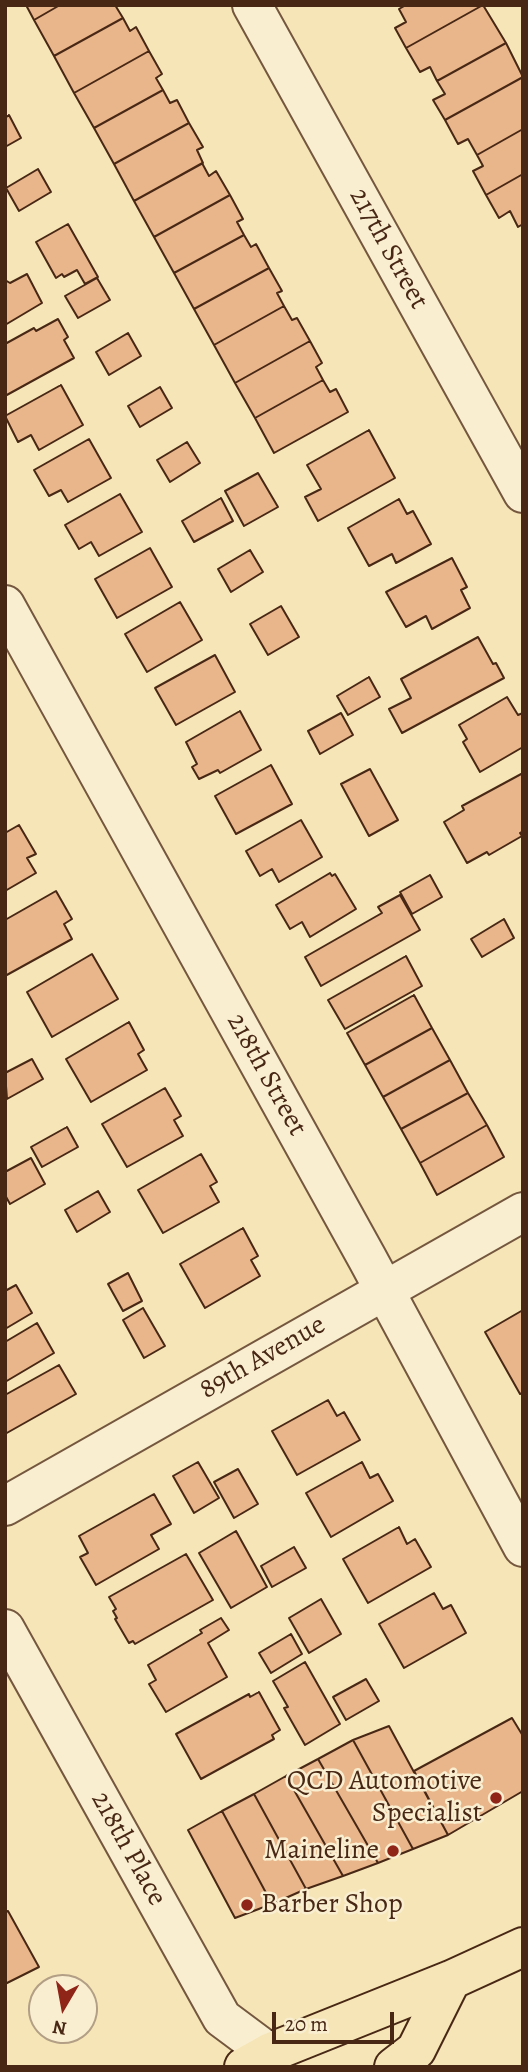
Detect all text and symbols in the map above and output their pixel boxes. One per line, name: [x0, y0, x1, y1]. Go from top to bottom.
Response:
street label: 217th Street: [341, 183, 435, 315]
street label: 218th Street: [219, 1008, 313, 1142]
street label: 89th Avenue: [194, 1309, 332, 1407]
place label: QCD Automotive Specialist: [287, 1765, 482, 1831]
street label: 218th Place: [83, 1786, 173, 1912]
marker: QCD Automotive Specialist: [488, 1790, 504, 1806]
place label: Maineline: [264, 1834, 379, 1868]
marker: Maineline: [385, 1843, 401, 1859]
place label: Barber Shop: [261, 1888, 403, 1922]
marker: Barber Shop: [239, 1897, 255, 1913]
north arrow: [28, 1974, 98, 2044]
scale bar: [276, 1998, 398, 2042]
text: 20 m: [285, 2010, 328, 2038]
text: N: [51, 2014, 69, 2042]

